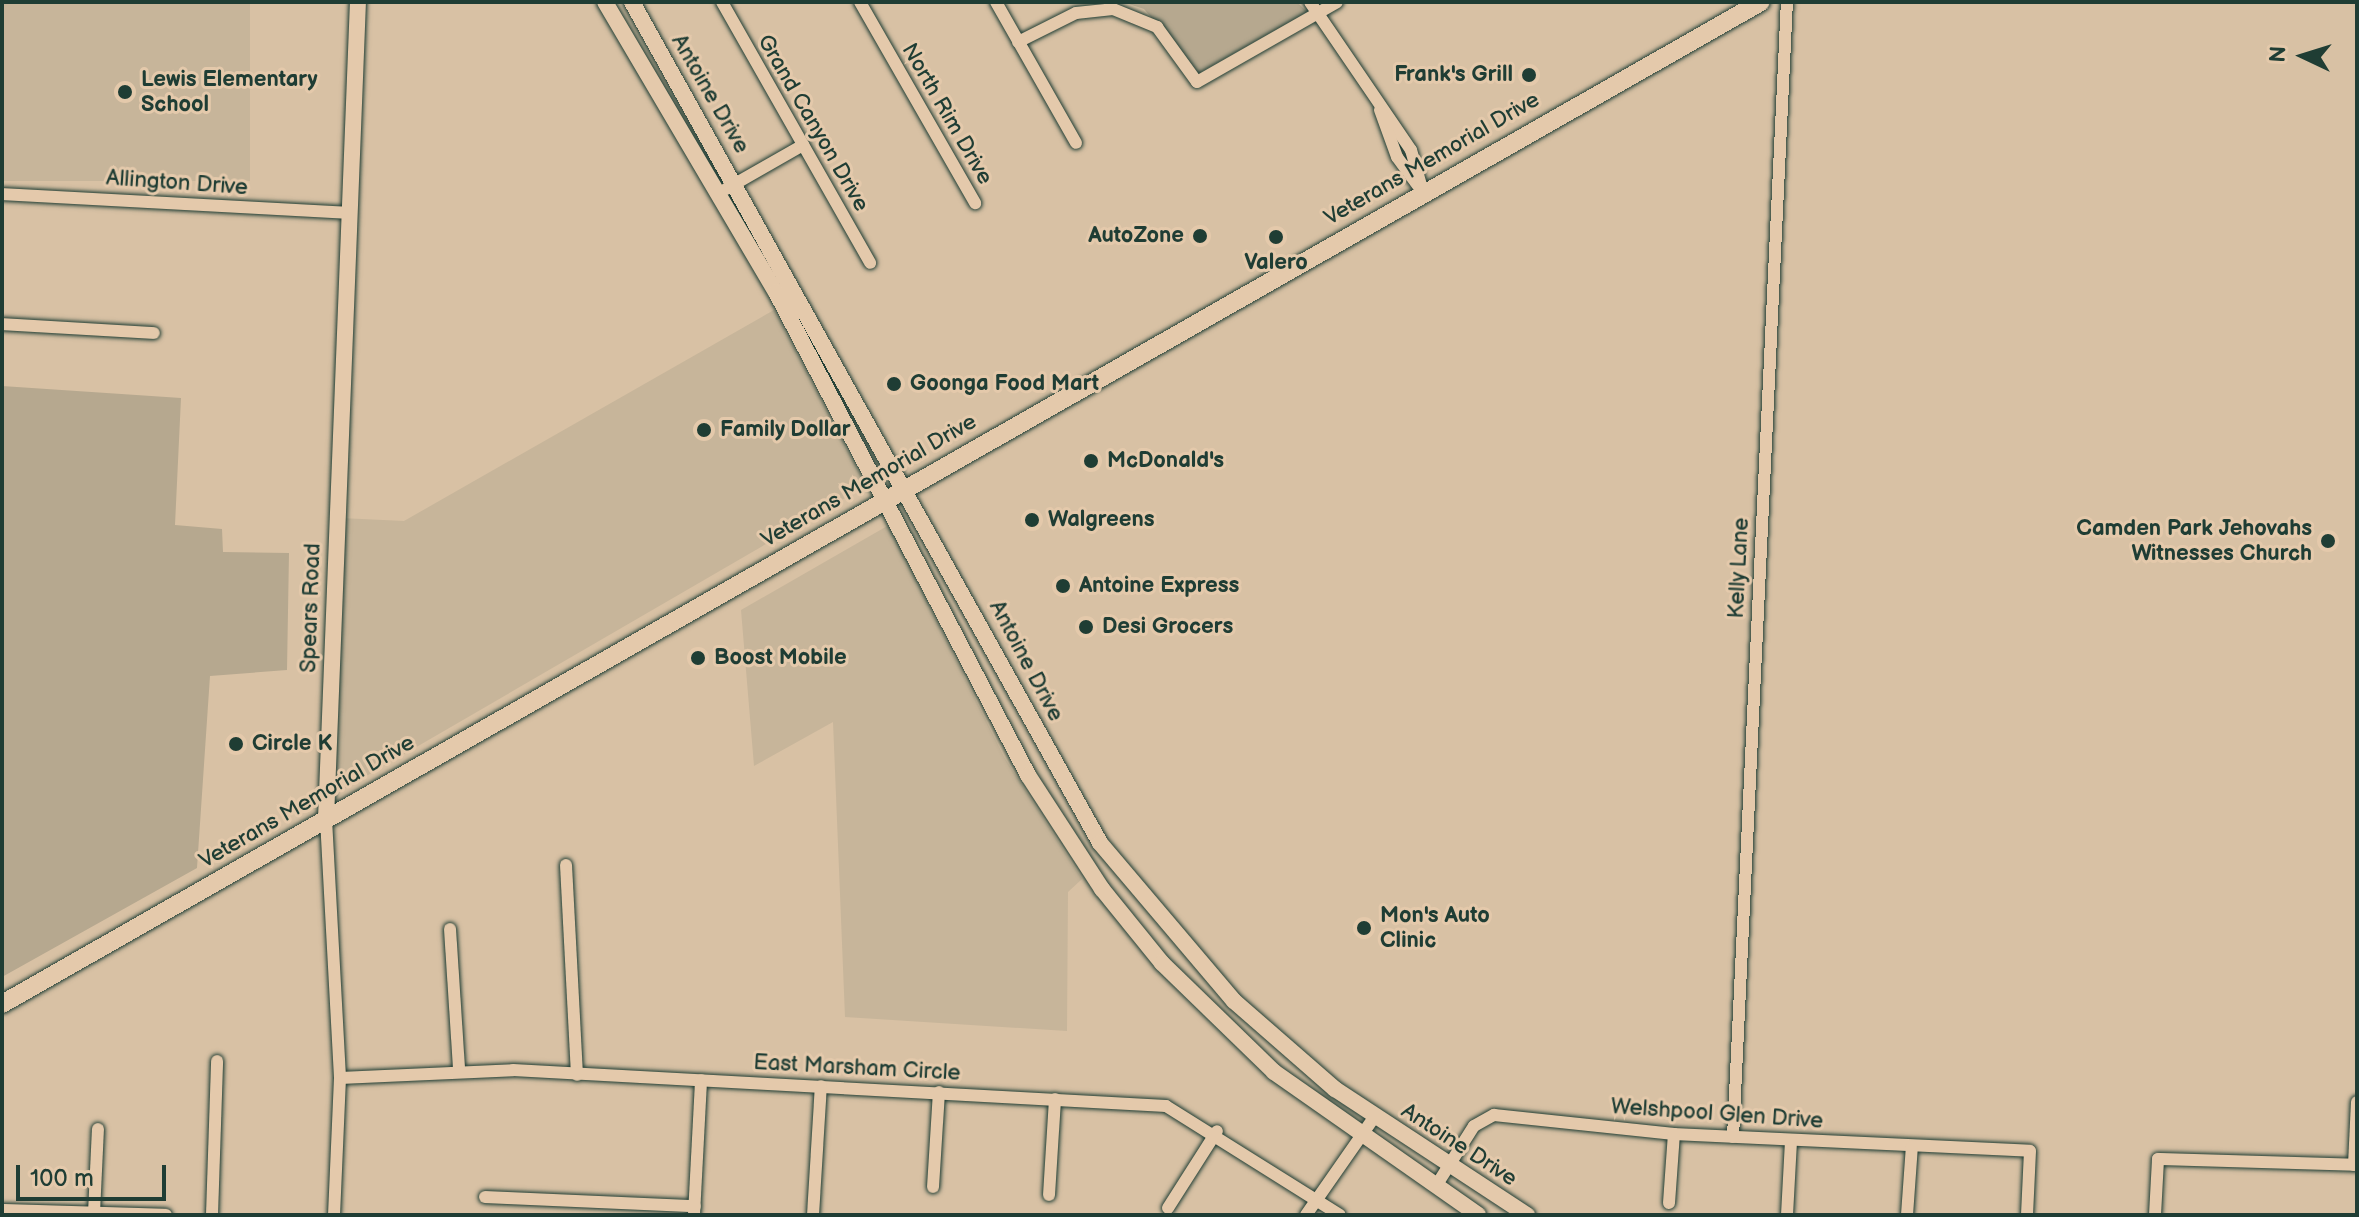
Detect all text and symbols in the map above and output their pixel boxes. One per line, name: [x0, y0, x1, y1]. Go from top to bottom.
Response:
north arrow: [2263, 16, 2343, 96]
street label: Antoine Drive: [665, 30, 755, 158]
street label: Grand Canyon Drive: [752, 30, 874, 216]
street label: North Rim Drive: [896, 39, 998, 189]
text: N: [2265, 45, 2293, 63]
place label: Frank's Grill: [1394, 62, 1513, 88]
place label: Lewis Elementary School: [141, 66, 318, 118]
marker: Frank's Grill: [1520, 66, 1538, 84]
marker: Lewis Elementary School: [116, 83, 134, 101]
street label: Veterans Memorial Drive: [1320, 87, 1544, 231]
street label: Allington Drive: [105, 165, 249, 201]
place label: AutoZone: [1088, 223, 1184, 249]
marker: AutoZone: [1191, 227, 1209, 245]
marker: Valero: [1267, 228, 1285, 246]
place label: Valero: [1244, 250, 1308, 276]
place label: Goonga Food Mart: [910, 371, 1099, 397]
marker: Goonga Food Mart: [885, 375, 903, 393]
street label: Veterans Memorial Drive: [757, 409, 981, 553]
place label: Family Dollar: [720, 417, 851, 443]
marker: Family Dollar: [695, 421, 713, 439]
place label: McDonald's: [1107, 448, 1224, 474]
marker: McDonald's: [1082, 452, 1100, 470]
place label: Walgreens: [1048, 507, 1154, 533]
marker: Walgreens: [1023, 511, 1041, 529]
place label: Camden Park Jehovahs Witnesses Church: [2076, 515, 2312, 566]
street label: Kelly Lane: [1723, 516, 1755, 620]
marker: Camden Park Jehovahs Witnesses Church: [2319, 532, 2337, 550]
street label: Spears Road: [296, 543, 326, 673]
place label: Antoine Express: [1079, 573, 1239, 599]
marker: Antoine Express: [1054, 577, 1072, 595]
street label: Antoine Drive: [983, 596, 1069, 726]
place label: Desi Grocers: [1102, 614, 1233, 640]
marker: Desi Grocers: [1077, 618, 1095, 636]
place label: Boost Mobile: [714, 645, 847, 671]
marker: Boost Mobile: [689, 649, 707, 667]
street label: Veterans Memorial Drive: [195, 730, 419, 874]
place label: Circle K: [252, 731, 332, 757]
marker: Circle K: [227, 735, 245, 753]
place label: Mon's Auto Clinic: [1380, 902, 1490, 954]
marker: Mon's Auto Clinic: [1355, 919, 1373, 937]
street label: East Marsham Circle: [753, 1049, 961, 1087]
street label: Welshpool Glen Drive: [1610, 1093, 1824, 1135]
street label: Antoine Drive: [1396, 1098, 1522, 1192]
scale bar: [20, 1149, 170, 1199]
text: 100 m: [30, 1164, 94, 1193]

